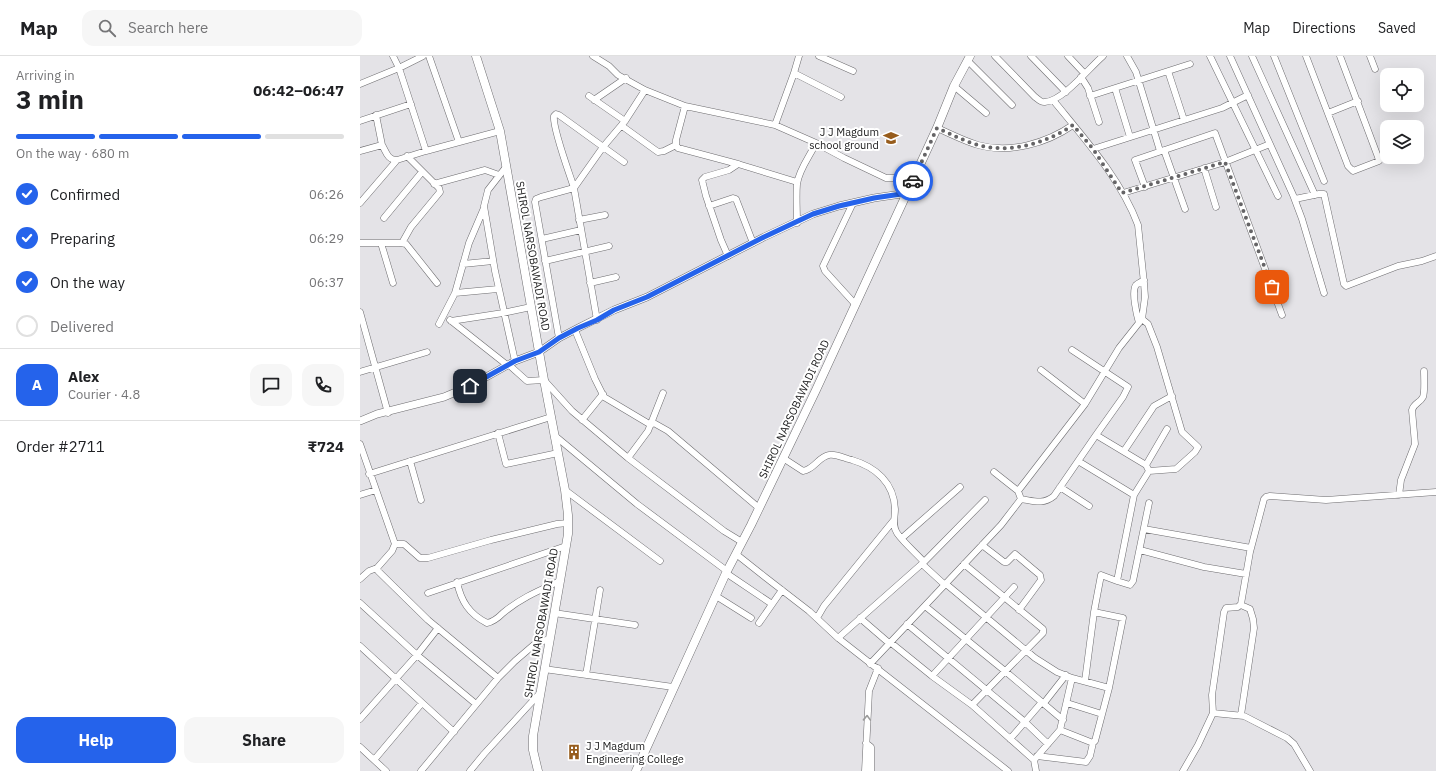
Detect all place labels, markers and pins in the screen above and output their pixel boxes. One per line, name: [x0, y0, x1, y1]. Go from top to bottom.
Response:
place label: J J Magdum school ground: [809, 125, 879, 152]
school or university icon: J J Magdum school ground: [882, 129, 900, 147]
pin: [1255, 270, 1289, 304]
pin: [453, 369, 487, 403]
place label: J J Magdum Engineering College: [586, 739, 684, 766]
building icon: J J Magdum Engineering College: [565, 743, 583, 761]

